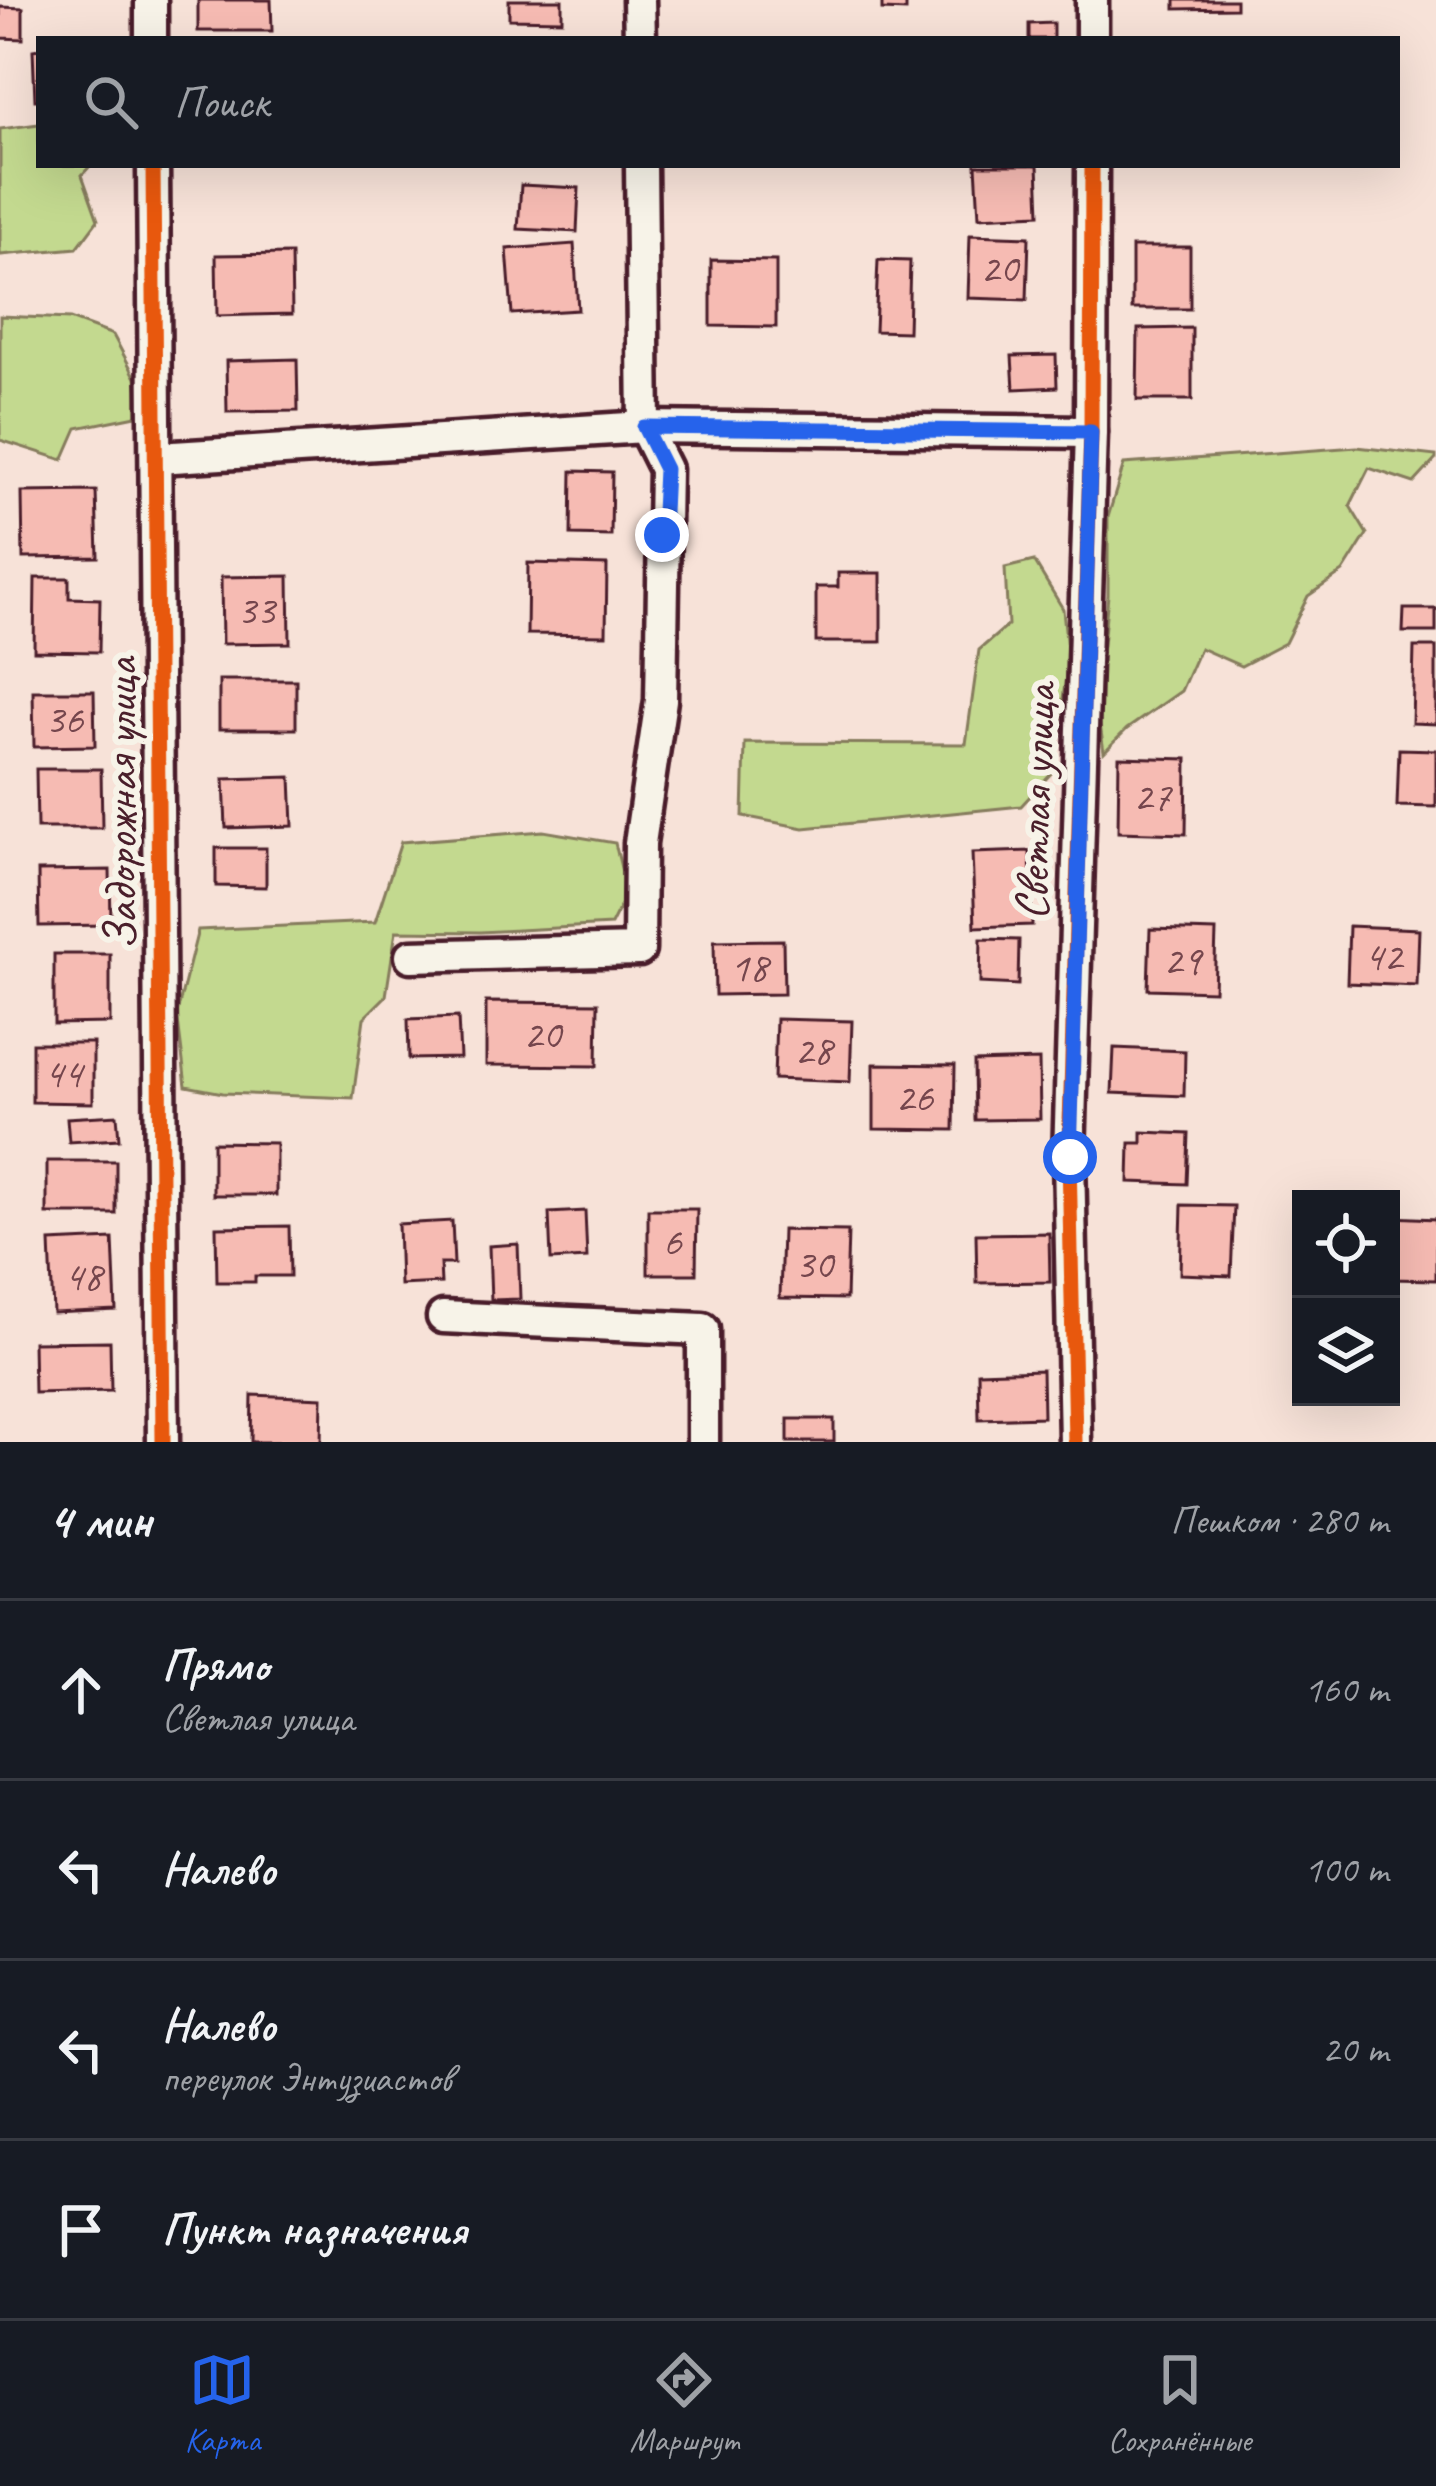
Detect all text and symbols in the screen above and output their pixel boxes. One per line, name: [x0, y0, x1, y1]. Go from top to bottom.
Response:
search box: [36, 36, 1400, 168]
icon: search: [78, 69, 144, 135]
text: Поиск: [174, 74, 269, 131]
house number: 20: [980, 242, 1021, 295]
route end: [635, 508, 689, 562]
house number: 33: [237, 584, 278, 637]
street label: Задорожная улица: [90, 655, 150, 950]
street label: Светлая улица: [1001, 679, 1069, 921]
house number: 36: [45, 693, 84, 746]
house number: 27: [1133, 770, 1173, 823]
house number: 42: [1364, 930, 1405, 983]
house number: 29: [1163, 934, 1204, 987]
house number: 18: [730, 941, 772, 994]
house number: 20: [523, 1008, 564, 1061]
house number: 28: [794, 1024, 836, 1077]
house number: 44: [44, 1047, 86, 1100]
house number: 26: [895, 1071, 934, 1124]
route start: [1043, 1130, 1097, 1184]
map controls: [1292, 1190, 1400, 1406]
button: locate: [1292, 1190, 1400, 1298]
house number: 6: [663, 1215, 683, 1268]
house number: 30: [795, 1238, 836, 1291]
house number: 48: [64, 1250, 106, 1303]
button: layers: [1292, 1298, 1400, 1406]
text: 4 мин: [48, 1488, 152, 1552]
text: Пешком · 280 m: [1170, 1496, 1388, 1545]
text: Прямо: [162, 1637, 269, 1694]
icon: ahead: [48, 1657, 114, 1723]
text: 160 m: [1304, 1665, 1388, 1714]
text: Светлая улица: [162, 1694, 354, 1743]
icon: left: [48, 1837, 114, 1903]
text: Налево: [162, 1841, 276, 1898]
text: 100 m: [1304, 1845, 1388, 1894]
text: Налево: [162, 1997, 276, 2054]
icon: left: [48, 2017, 114, 2083]
text: 20 m: [1322, 2025, 1388, 2074]
text: переулок Энтузиастов: [162, 2054, 452, 2103]
icon: arrive: [48, 2197, 114, 2263]
text: Пункт назначения: [162, 2201, 467, 2258]
tab: Карта: [185, 2347, 260, 2461]
tab: Маршрут: [630, 2347, 739, 2461]
tab: Сохранённые: [1108, 2347, 1251, 2461]

